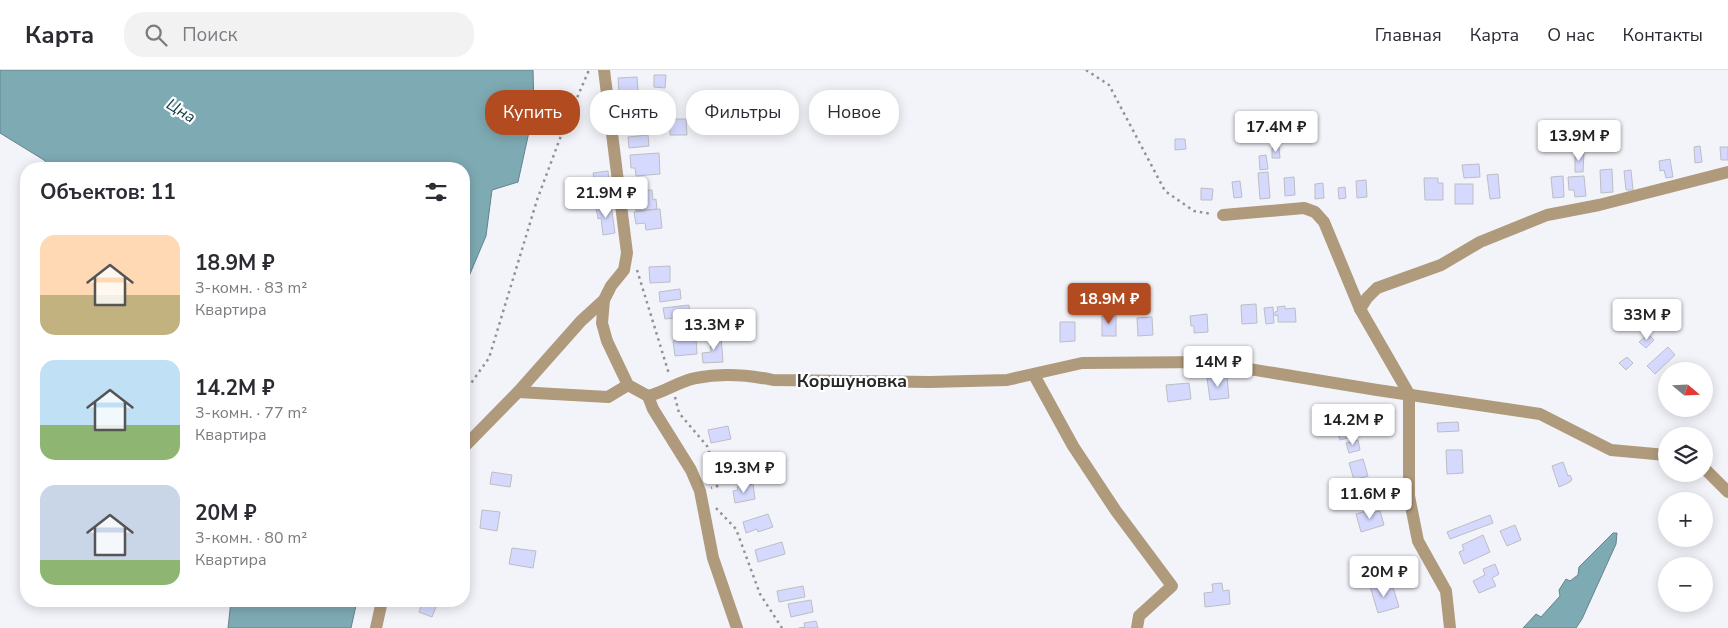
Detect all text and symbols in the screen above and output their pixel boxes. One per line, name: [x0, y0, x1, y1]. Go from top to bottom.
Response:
search box: [124, 12, 474, 57]
text: Карта: [25, 19, 94, 51]
icon: search: [142, 21, 170, 49]
text: Поиск: [182, 22, 237, 48]
text: Главная: [1375, 23, 1442, 47]
text: Карта: [1470, 23, 1519, 47]
text: О нас: [1547, 23, 1595, 47]
text: Контакты: [1623, 23, 1703, 47]
chip: Купить: [485, 90, 580, 135]
chip: Снять: [590, 90, 676, 135]
chip: Фильтры: [686, 90, 799, 135]
chip: Новое: [809, 90, 899, 135]
water label: Цна: [162, 94, 200, 128]
pin: 17.4M ₽: [1230, 111, 1322, 153]
text: 17.4M ₽: [1246, 116, 1306, 138]
pin: 13.9M ₽: [1533, 119, 1625, 162]
text: 13.9M ₽: [1549, 125, 1609, 147]
pin: 21.9M ₽: [560, 176, 652, 219]
text: Объектов: 11: [40, 178, 176, 206]
icon: filters: [422, 178, 450, 206]
text: 21.9M ₽: [576, 182, 636, 204]
text: 18.9M ₽: [195, 249, 275, 277]
icon: home: [80, 255, 140, 315]
text: 3-комн. · 83 m²: [195, 277, 307, 299]
pin: 18.9M ₽: [1063, 282, 1155, 325]
text: 18.9M ₽: [1079, 288, 1139, 310]
pin: 33M ₽: [1612, 298, 1682, 341]
text: Квартира: [195, 299, 267, 321]
text: 33M ₽: [1623, 304, 1671, 326]
pin: 13.3M ₽: [668, 308, 760, 351]
text: 13.3M ₽: [684, 314, 744, 336]
pin: 14M ₽: [1183, 346, 1253, 388]
text: 14M ₽: [1194, 351, 1242, 373]
north arrow: [1658, 362, 1712, 418]
map controls: [1658, 362, 1713, 612]
district label: Коршуновка: [797, 369, 907, 393]
text: 14.2M ₽: [195, 374, 275, 402]
icon: home: [80, 380, 140, 440]
text: 3-комн. · 77 m²: [195, 402, 307, 424]
pin: 14.2M ₽: [1307, 404, 1399, 446]
text: 14.2M ₽: [1323, 409, 1383, 431]
text: Квартира: [195, 424, 267, 446]
button: layers: [1658, 427, 1713, 482]
pin: 19.3M ₽: [698, 452, 790, 494]
text: 19.3M ₽: [714, 457, 774, 479]
pin: 11.6M ₽: [1324, 478, 1416, 520]
text: 11.6M ₽: [1340, 483, 1400, 505]
button: +: [1658, 492, 1713, 547]
text: 20M ₽: [195, 499, 257, 527]
icon: home: [80, 505, 140, 565]
text: 3-комн. · 80 m²: [195, 527, 307, 549]
text: Квартира: [195, 549, 267, 571]
pin: 20M ₽: [1349, 556, 1419, 598]
button: −: [1658, 557, 1713, 612]
text: 20M ₽: [1360, 561, 1408, 583]

